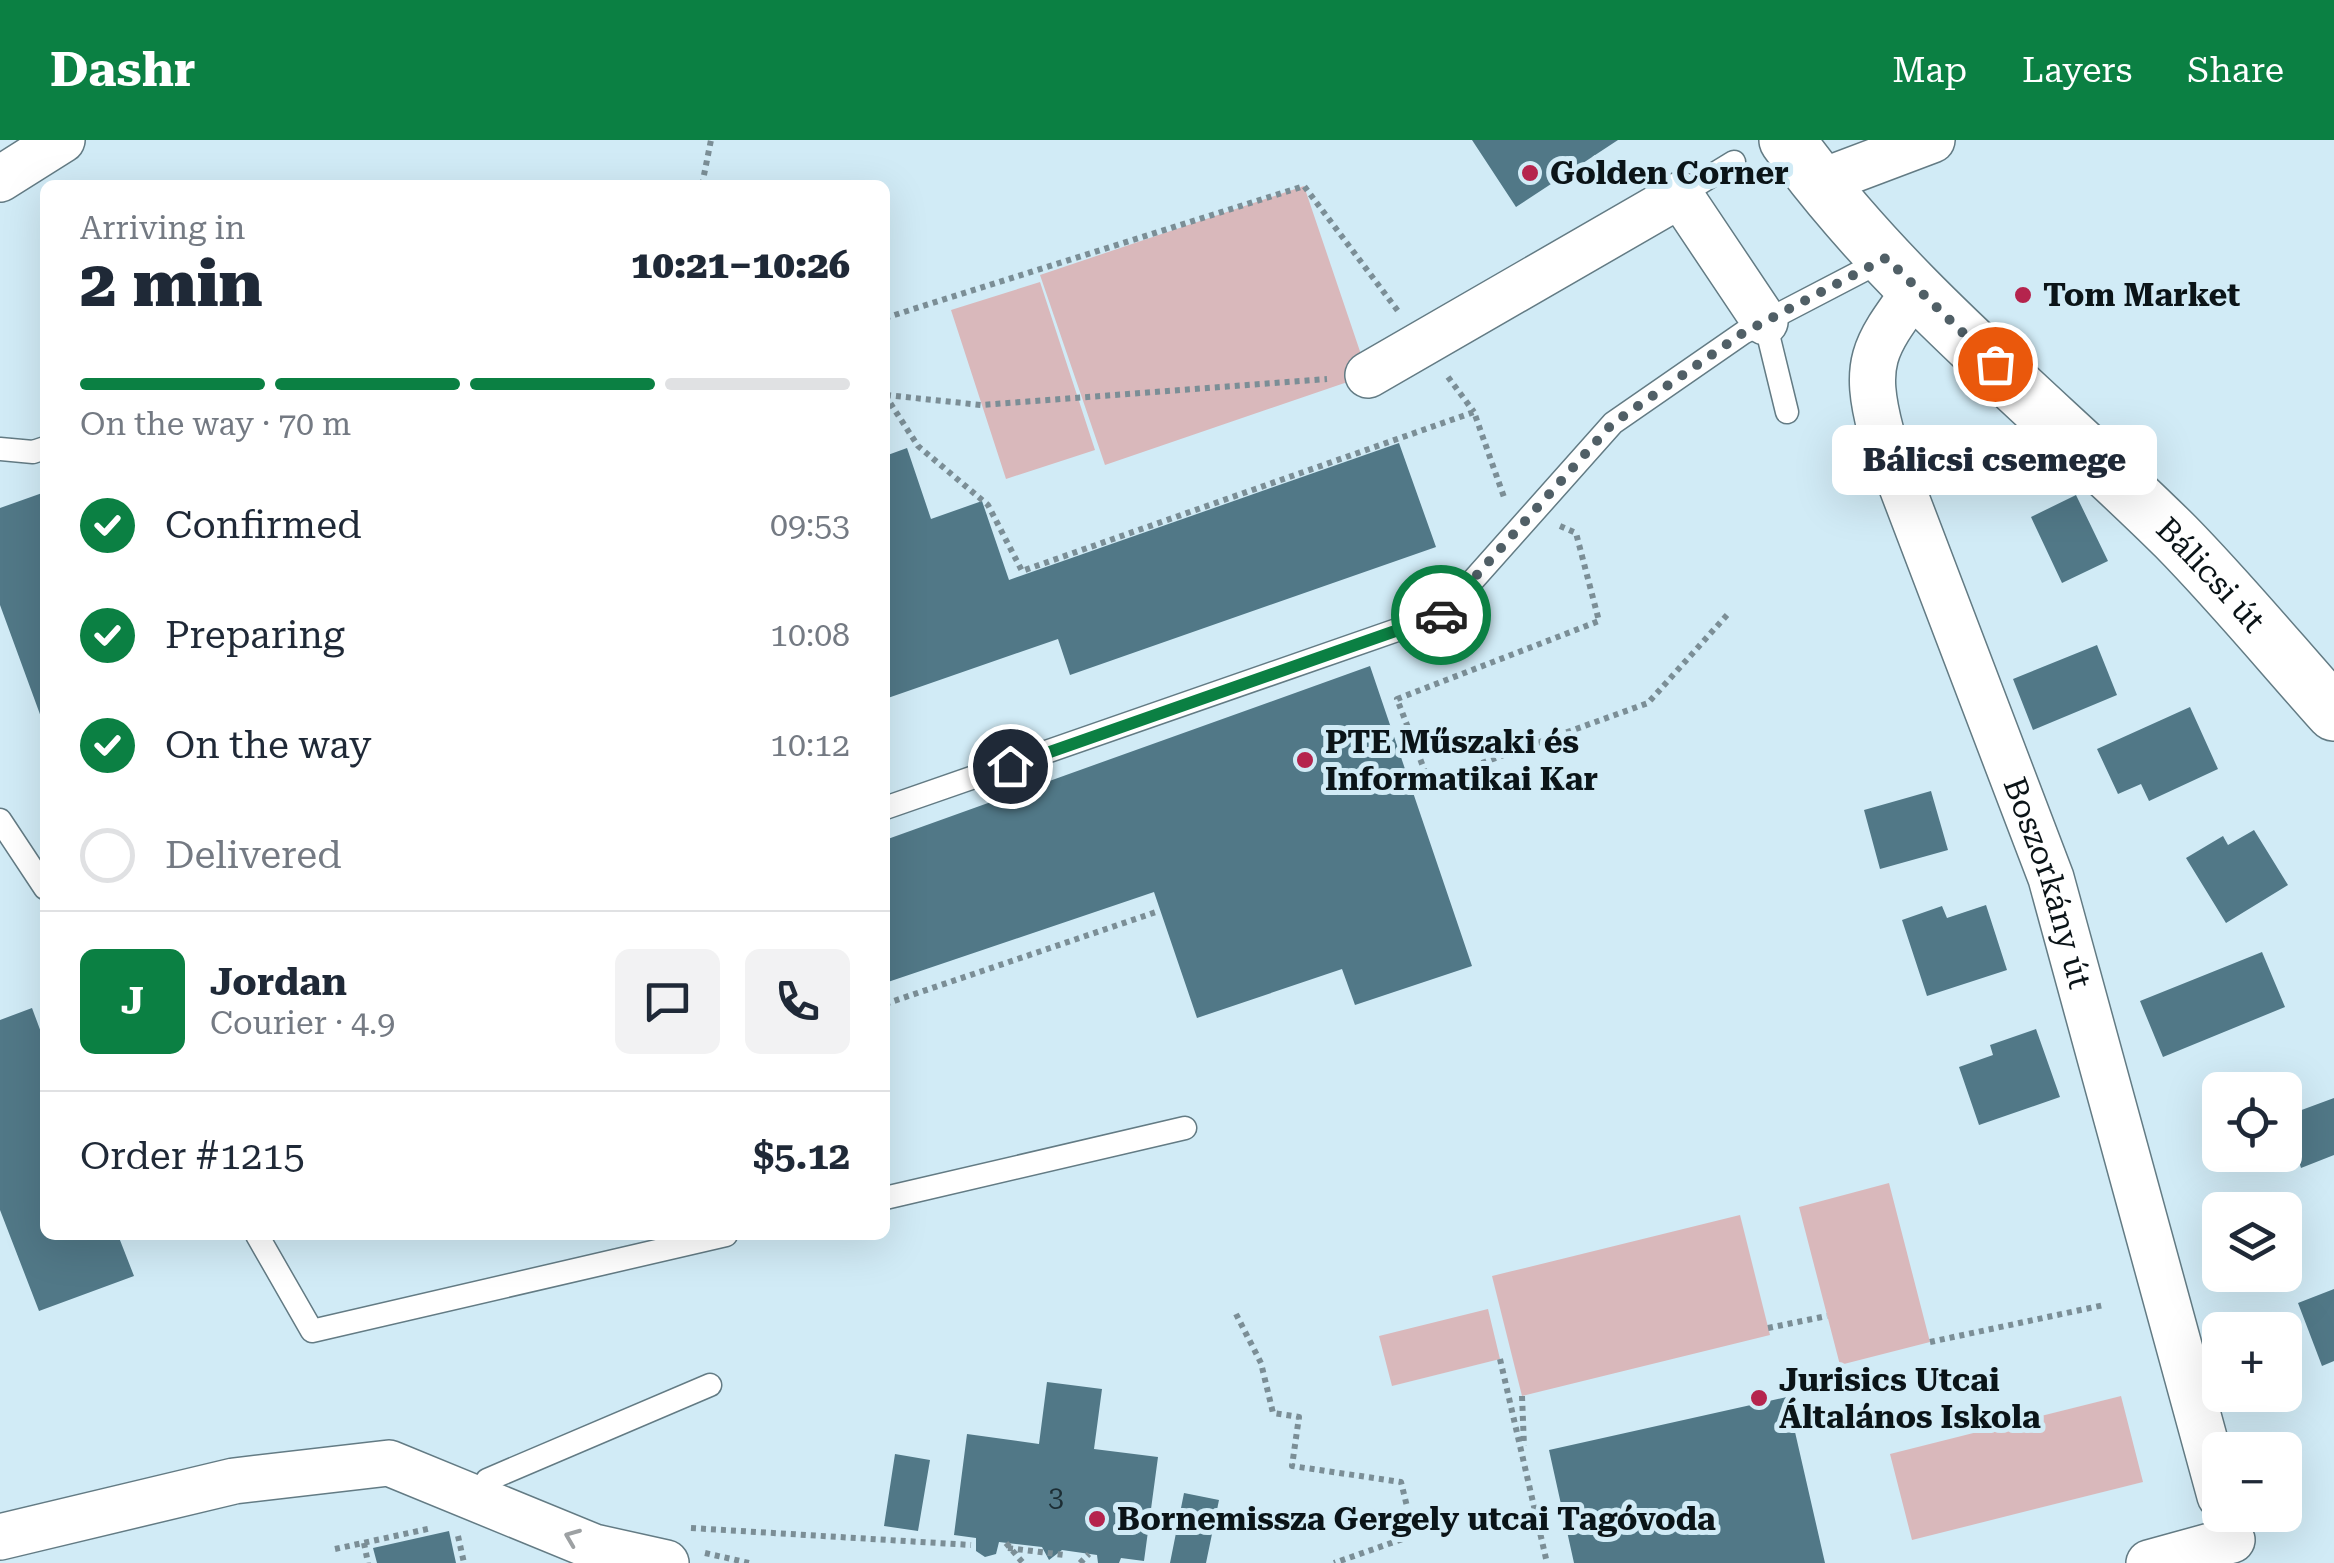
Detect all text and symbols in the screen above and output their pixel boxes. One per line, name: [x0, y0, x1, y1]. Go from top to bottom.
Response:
text: Dashr: [50, 42, 196, 98]
text: Map: [1892, 50, 1967, 91]
text: Layers: [2022, 50, 2132, 91]
text: Share: [2187, 50, 2284, 91]
place label: Golden Corner: [1550, 154, 1789, 192]
marker: Golden Corner: [1519, 162, 1541, 184]
text: Arriving in: [80, 209, 245, 247]
text: 10:21–10:26: [631, 243, 850, 287]
text: 2 min: [80, 246, 263, 322]
place label: Tom Market: [2043, 276, 2240, 314]
marker: Tom Market: [2012, 284, 2034, 306]
pin: [1953, 322, 2038, 407]
icon: bag: [1968, 337, 2023, 392]
text: On the way · 70 m: [80, 405, 351, 443]
callout: Bálicsi csemege: [1832, 424, 2158, 494]
text: Bálicsi csemege: [1863, 441, 2126, 479]
icon: check: [80, 498, 135, 553]
text: Confirmed: [165, 503, 362, 547]
text: 09:53: [770, 506, 850, 544]
street label: Bálicsi út: [2149, 510, 2273, 640]
courier: [1391, 565, 1491, 665]
icon: car: [1414, 588, 1469, 643]
icon: check: [80, 608, 135, 663]
text: Preparing: [165, 613, 345, 657]
text: 10:08: [770, 616, 850, 654]
icon: check: [80, 718, 135, 773]
text: On the way: [165, 723, 371, 767]
place label: PTE Műszaki és Informatikai Kar: [1325, 723, 1598, 798]
pin: [968, 724, 1053, 809]
text: 10:12: [770, 726, 850, 764]
icon: home: [983, 739, 1038, 794]
marker: PTE Műszaki és Informatikai Kar: [1294, 749, 1316, 771]
street label: Boszorkány út: [1995, 772, 2099, 993]
text: Delivered: [165, 833, 342, 877]
button: chat: [615, 949, 720, 1054]
button: phone: [745, 949, 850, 1054]
text: Jordan: [210, 960, 347, 1004]
text: J: [121, 979, 144, 1023]
text: Courier · 4.9: [210, 1004, 395, 1042]
map controls: [2202, 1072, 2302, 1532]
button: locate: [2202, 1072, 2302, 1172]
text: Order #1215: [80, 1134, 305, 1178]
text: $5.12: [753, 1134, 850, 1178]
button: layers: [2202, 1192, 2302, 1292]
button: +: [2202, 1312, 2302, 1412]
place label: Jurisics Utcai Általános Iskola: [1779, 1361, 2041, 1436]
marker: Jurisics Utcai Általános Iskola: [1748, 1387, 1770, 1409]
button: −: [2202, 1432, 2302, 1532]
house number: 3: [1048, 1480, 1064, 1513]
place label: Bornemissza Gergely utcai Tagóvoda: [1117, 1500, 1716, 1538]
marker: Bornemissza Gergely utcai Tagóvoda: [1086, 1508, 1108, 1530]
one-way arrow: [564, 1529, 582, 1549]

